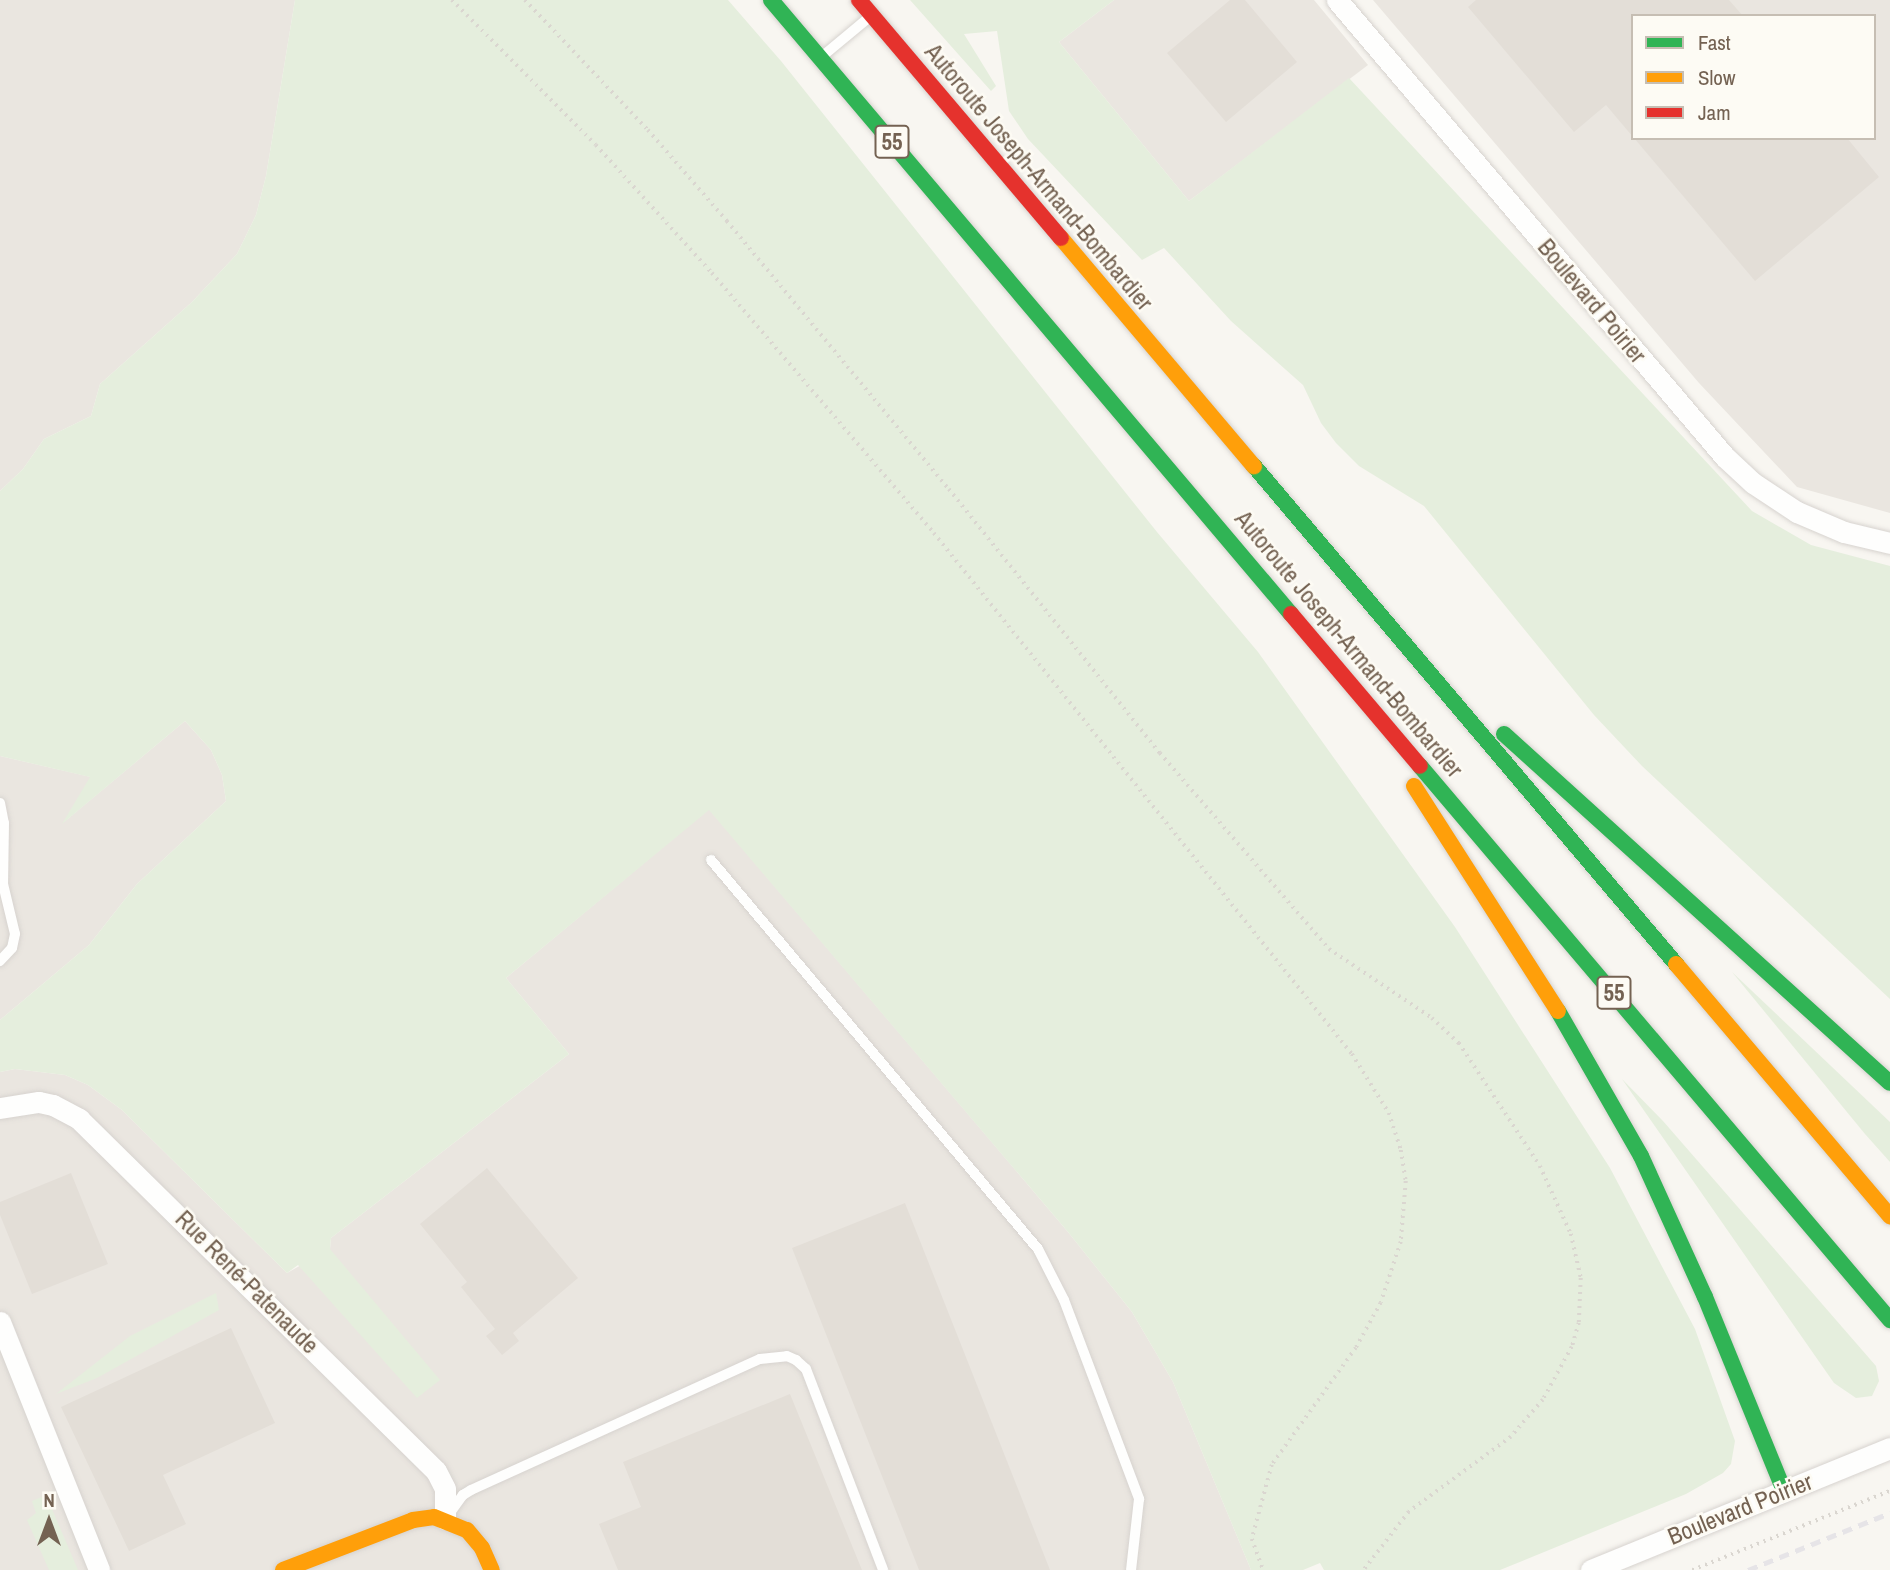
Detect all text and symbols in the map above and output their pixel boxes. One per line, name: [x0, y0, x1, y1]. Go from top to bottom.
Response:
legend: [1631, 14, 1876, 140]
text: Fast: [1698, 28, 1731, 57]
street label: Autoroute Joseph-Armand-Bombardier: [919, 38, 1159, 316]
text: Slow: [1698, 63, 1735, 92]
text: Jam: [1698, 98, 1731, 127]
road number: 55: [874, 122, 910, 162]
street label: Boulevard Poirier: [1532, 233, 1652, 369]
street label: Autoroute Joseph-Armand-Bombardier: [1229, 505, 1469, 783]
road number: 55: [1596, 974, 1632, 1012]
street label: Rue René-Patenaude: [170, 1205, 324, 1359]
street label: Boulevard Poirier: [1664, 1467, 1816, 1551]
north arrow: [14, 1486, 84, 1556]
text: N: [43, 1487, 55, 1513]

